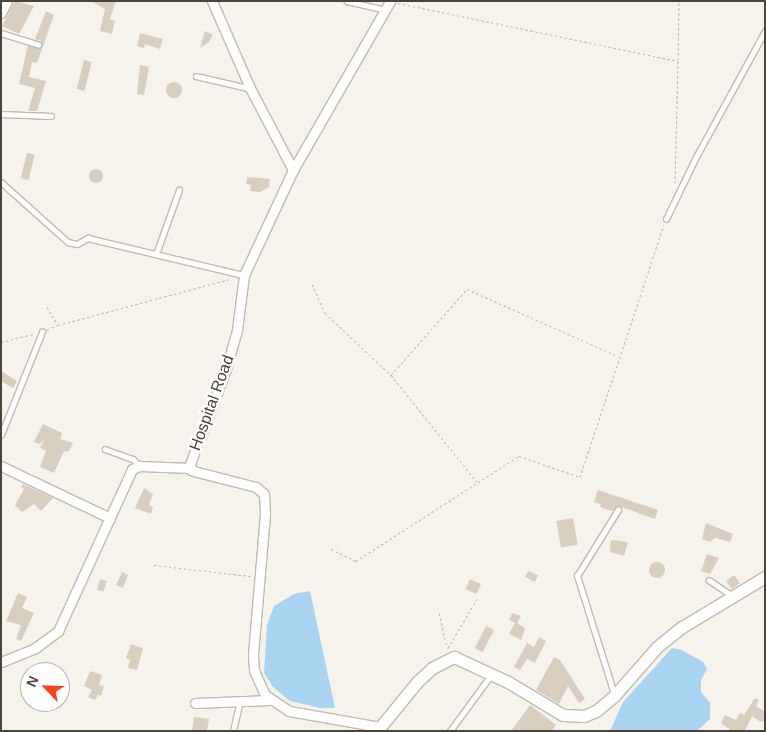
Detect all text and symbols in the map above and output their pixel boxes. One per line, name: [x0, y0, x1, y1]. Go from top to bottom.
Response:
street label: Hospital Road: [186, 352, 238, 454]
north arrow: [20, 662, 70, 712]
text: N: [23, 673, 42, 689]

